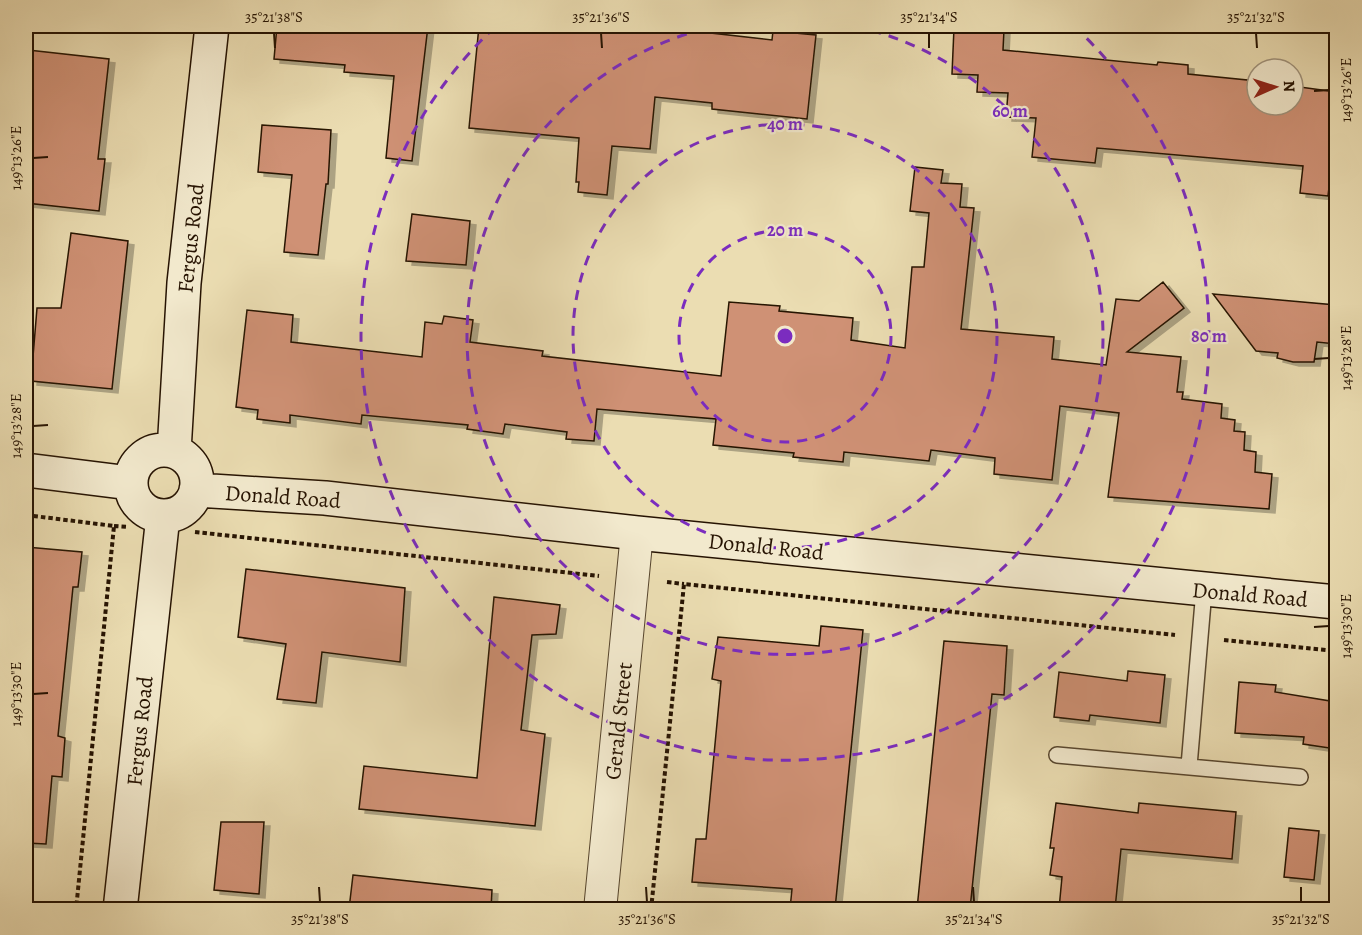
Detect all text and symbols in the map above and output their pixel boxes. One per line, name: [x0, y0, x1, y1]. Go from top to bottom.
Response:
text: 35°21'38"S: [245, 7, 303, 27]
text: 35°21'36"S: [572, 7, 630, 27]
text: 35°21'34"S: [900, 7, 958, 27]
text: 35°21'32"S: [1227, 7, 1285, 27]
north arrow: [1245, 57, 1305, 117]
text: 149°13'26"E: [1336, 58, 1356, 122]
text: N: [1278, 80, 1300, 93]
text: 60 m: [992, 99, 1028, 123]
text: 40 m: [767, 112, 803, 136]
text: 149°13'26"E: [6, 126, 26, 190]
street label: Fergus Road: [170, 181, 212, 295]
text: 20 m: [767, 218, 803, 242]
text: 80 m: [1191, 324, 1227, 348]
text: 149°13'28"E: [1336, 325, 1356, 391]
centre of rings: [775, 326, 795, 346]
text: 149°13'28"E: [6, 393, 26, 459]
street label: Donald Road: [224, 478, 342, 516]
street label: Donald Road: [707, 526, 825, 568]
street label: Donald Road: [1191, 575, 1309, 615]
text: 149°13'30"E: [1336, 594, 1356, 658]
street label: Gerald Street: [598, 661, 640, 781]
text: 149°13'30"E: [6, 662, 26, 726]
street label: Fergus Road: [119, 674, 161, 788]
text: 35°21'38"S: [291, 909, 349, 929]
text: 35°21'36"S: [618, 909, 676, 929]
text: 35°21'34"S: [945, 909, 1003, 929]
text: 35°21'32"S: [1272, 909, 1330, 929]

